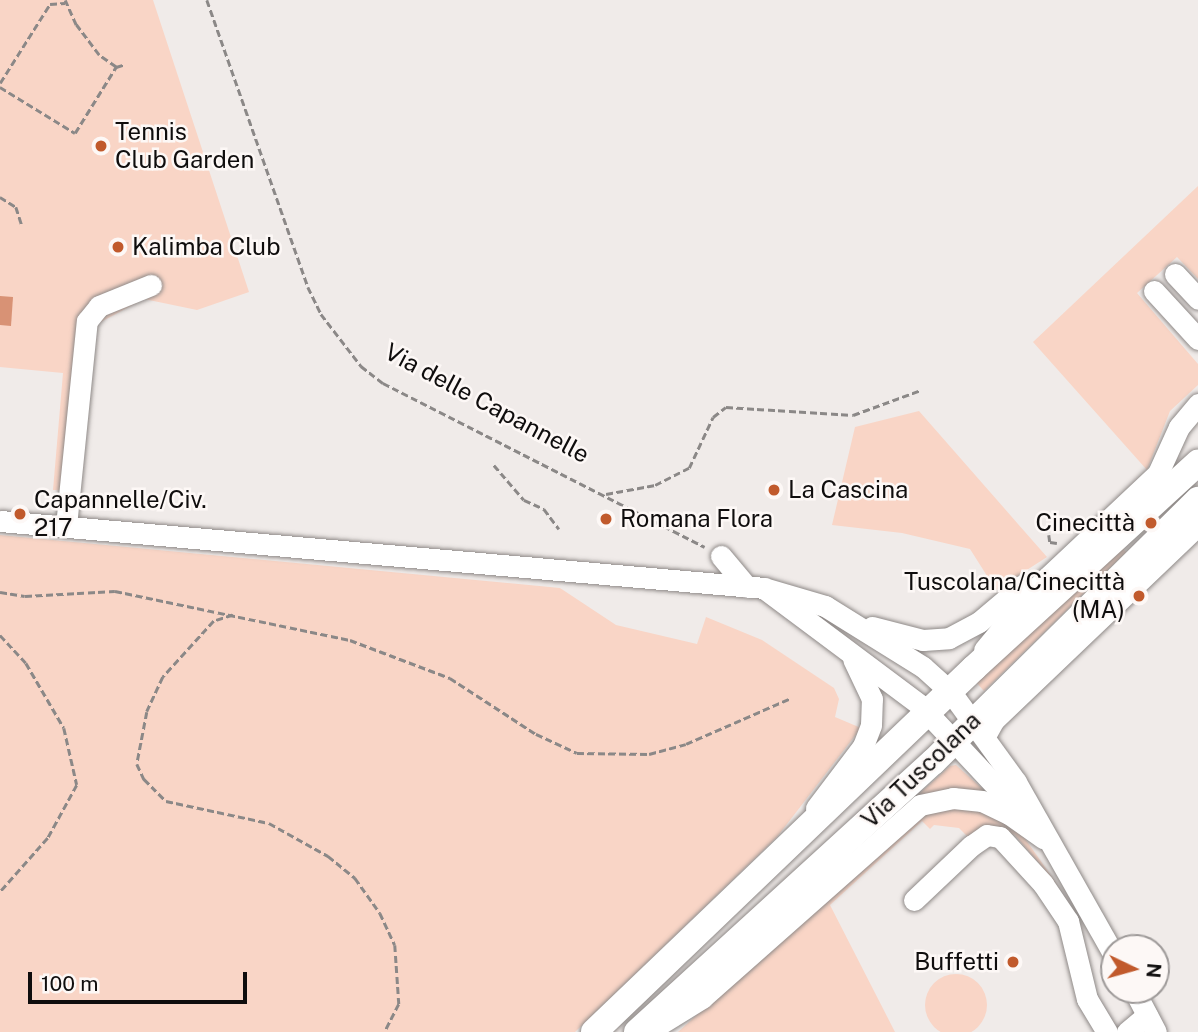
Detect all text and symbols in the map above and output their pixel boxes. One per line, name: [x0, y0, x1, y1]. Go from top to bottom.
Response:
place label: Tennis Club Garden: [115, 118, 254, 174]
marker: Tennis Club Garden: [93, 138, 109, 154]
place label: Kalimba Club: [132, 233, 281, 261]
marker: Kalimba Club: [110, 239, 126, 255]
street label: Via delle Capannelle: [380, 337, 594, 469]
place label: La Cascina: [788, 476, 908, 504]
marker: La Cascina: [766, 482, 782, 498]
place label: Capannelle/Civ. 217: [34, 486, 207, 542]
place label: Romana Flora: [620, 505, 773, 533]
marker: Capannelle/Civ. 217: [12, 506, 28, 522]
place label: Cinecittà: [1035, 509, 1135, 537]
marker: Romana Flora: [598, 511, 614, 527]
marker: Cinecittà: [1141, 513, 1161, 533]
place label: Tuscolana/Cinecittà (MA): [904, 568, 1125, 624]
marker: Tuscolana/Cinecittà (MA): [1131, 588, 1147, 604]
street label: Via Tuscolana: [856, 706, 986, 834]
north arrow: [1100, 934, 1170, 1004]
place label: Buffetti: [914, 948, 999, 976]
marker: Buffetti: [1005, 954, 1021, 970]
scale bar: [32, 958, 250, 1002]
text: N: [1142, 962, 1166, 979]
text: 100 m: [41, 971, 98, 996]

